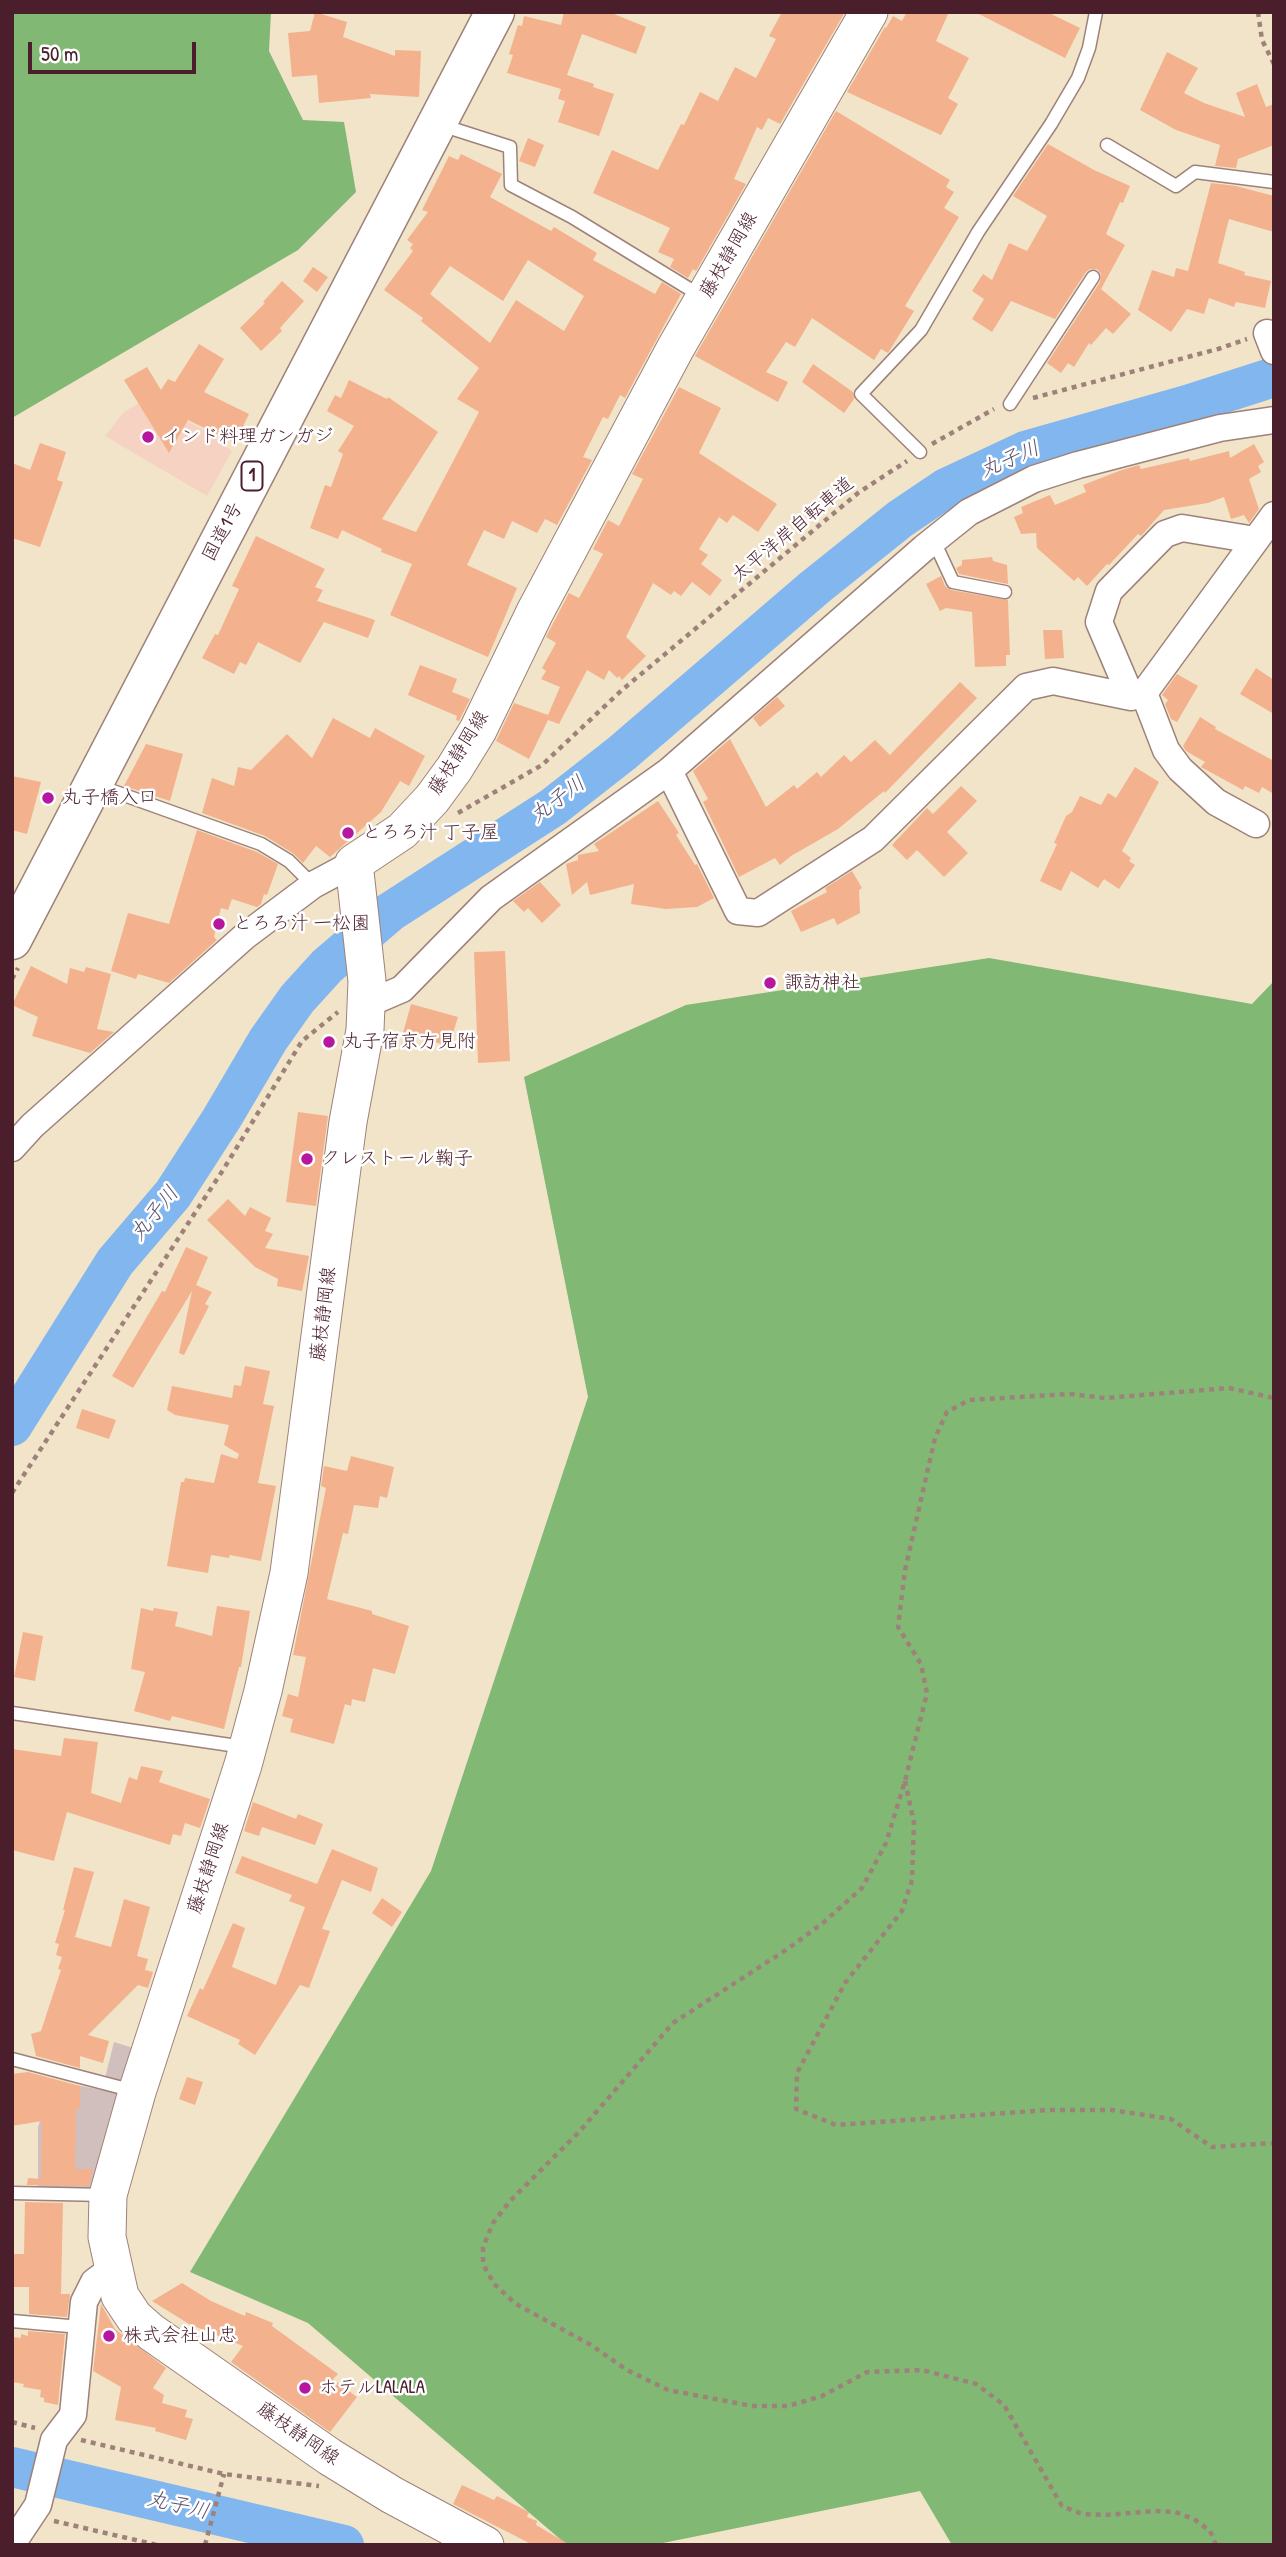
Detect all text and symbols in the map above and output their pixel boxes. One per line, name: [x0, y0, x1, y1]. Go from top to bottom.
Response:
scale bar: [32, 28, 200, 72]
text: 50 m: [41, 39, 78, 68]
street label: 藤枝静岡線: [695, 208, 763, 302]
place label: インド料理ガンガジ: [162, 426, 333, 448]
marker: インド料理ガンガジ: [140, 429, 156, 445]
water label: 丸子川: [976, 436, 1044, 484]
road number: 1: [242, 462, 262, 490]
street label: 太平洋岸自転車道: [727, 472, 859, 588]
street label: 国道1号: [198, 498, 248, 566]
street label: 藤枝静岡線: [424, 707, 494, 799]
water label: 丸子川: [525, 771, 591, 829]
place label: 丸子橋入口: [62, 787, 157, 809]
marker: 丸子橋入口: [40, 790, 56, 806]
place label: とろろ汁 丁子屋: [362, 822, 499, 844]
marker: とろろ汁 丁子屋: [340, 825, 356, 841]
place label: とろろ汁 一松園: [233, 913, 370, 935]
marker: とろろ汁 一松園: [211, 916, 227, 932]
place label: 諏訪神社: [784, 972, 860, 994]
marker: 諏訪神社: [762, 975, 778, 991]
place label: 丸子宿京方見附: [343, 1031, 476, 1053]
marker: 丸子宿京方見附: [321, 1034, 337, 1050]
place label: クレストール鞠子: [321, 1148, 473, 1170]
marker: クレストール鞠子: [299, 1151, 315, 1167]
water label: 丸子川: [125, 1182, 185, 1246]
street label: 藤枝静岡線: [307, 1265, 341, 1363]
street label: 藤枝静岡線: [183, 1819, 235, 1917]
place label: 株式会社山忠: [123, 2325, 237, 2347]
marker: 株式会社山忠: [101, 2328, 117, 2344]
place label: ホテルLALALA: [319, 2377, 425, 2399]
marker: ホテルLALALA: [297, 2380, 313, 2396]
street label: 藤枝静岡線: [253, 2397, 343, 2471]
water label: 丸子川: [144, 2487, 212, 2525]

